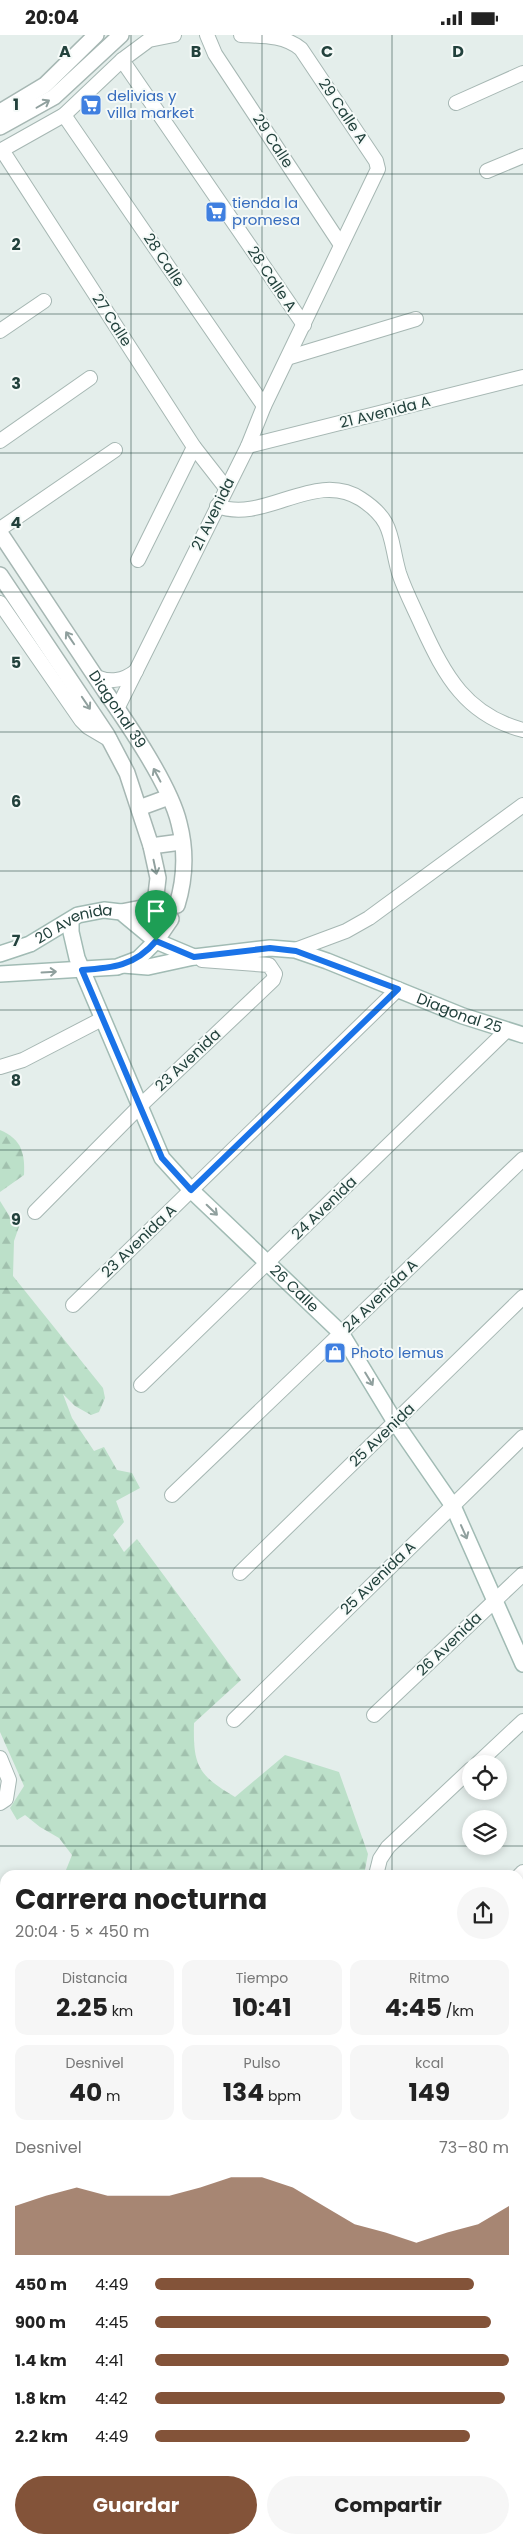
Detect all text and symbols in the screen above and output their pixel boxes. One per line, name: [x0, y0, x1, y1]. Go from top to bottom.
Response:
text: 20:04: [25, 4, 79, 31]
text: A: [59, 40, 71, 63]
text: B: [191, 40, 201, 63]
text: C: [321, 40, 333, 63]
text: D: [452, 40, 464, 63]
street label: 29 Calle A: [314, 74, 373, 148]
place label: delivias y villa market: [107, 85, 194, 123]
text: 1: [13, 93, 19, 116]
supermarket icon: delivias y villa market: [79, 93, 103, 117]
one-way arrow: [35, 99, 50, 108]
street label: 29 Calle: [248, 110, 299, 172]
place label: tienda la promesa: [232, 192, 300, 230]
supermarket icon: tienda la promesa: [204, 200, 228, 224]
street label: 28 Calle: [139, 229, 190, 291]
text: 2: [11, 233, 21, 256]
street label: 28 Calle A: [243, 242, 302, 316]
street label: 27 Calle: [87, 289, 137, 350]
text: 3: [11, 372, 21, 395]
street label: 21 Avenida A: [337, 390, 433, 433]
street label: 21 Avenida: [186, 474, 239, 554]
text: 4: [11, 511, 22, 534]
one-way arrow: [65, 631, 75, 645]
text: 5: [11, 651, 21, 674]
street label: Diagonal 39: [84, 666, 152, 752]
one-way arrow: [80, 696, 91, 710]
one-way arrow: [152, 768, 162, 783]
text: 6: [11, 790, 21, 813]
one-way arrow: [151, 859, 161, 875]
pin: [135, 890, 177, 941]
icon: arrive: [142, 897, 170, 925]
street label: 20 Avenida: [31, 899, 114, 949]
text: 7: [12, 929, 21, 952]
one-way arrow: [40, 967, 56, 976]
street label: Diagonal 25: [414, 987, 505, 1038]
street label: 23 Avenida: [150, 1024, 225, 1096]
text: 8: [11, 1069, 21, 1092]
street label: 24 Avenida: [286, 1171, 361, 1244]
street label: 23 Avenida A: [96, 1199, 181, 1282]
one-way arrow: [206, 1204, 218, 1216]
text: 9: [11, 1208, 21, 1231]
street label: 24 Avenida A: [337, 1254, 422, 1337]
street label: 26 Calle: [266, 1260, 324, 1317]
shop icon: Photo lemus: [323, 1341, 347, 1365]
place label: Photo lemus: [351, 1342, 444, 1363]
one-way arrow: [365, 1372, 375, 1386]
street label: 25 Avenida: [344, 1398, 419, 1471]
one-way arrow: [460, 1524, 470, 1539]
street label: 25 Avenida A: [335, 1536, 420, 1619]
street label: 26 Avenida: [411, 1607, 486, 1680]
map controls: [462, 1755, 507, 1855]
button: locate: [462, 1755, 507, 1800]
button: layers: [462, 1810, 507, 1855]
text: Carrera nocturna: [15, 1880, 267, 1919]
button: share: [457, 1887, 509, 1939]
text: 20:04 · 5 × 450 m: [15, 1920, 150, 1943]
text: Distancia: [62, 1968, 127, 1988]
text: Tiempo: [236, 1968, 288, 1988]
text: Ritmo: [409, 1968, 450, 1988]
text: 2.25: [56, 1990, 108, 2025]
text: 10:41: [232, 1990, 292, 2025]
text: 4:45: [385, 1990, 442, 2025]
text: km: [108, 2001, 133, 2021]
text: /km: [442, 2001, 474, 2021]
text: Desnivel: [66, 2053, 124, 2073]
text: Pulso: [244, 2053, 280, 2073]
text: kcal: [415, 2053, 444, 2073]
text: 40: [69, 2075, 102, 2110]
text: 134: [223, 2075, 264, 2110]
text: 149: [408, 2075, 450, 2110]
text: m: [102, 2086, 120, 2106]
text: bpm: [264, 2086, 301, 2106]
text: Desnivel: [15, 2136, 82, 2159]
text: 73–80 m: [439, 2136, 509, 2159]
text: 450 m: [15, 2273, 67, 2296]
text: 4:49: [95, 2273, 129, 2296]
text: 900 m: [15, 2311, 66, 2334]
text: 4:45: [95, 2311, 129, 2334]
text: 1.4 km: [15, 2349, 67, 2372]
text: 4:41: [95, 2349, 124, 2372]
text: 1.8 km: [15, 2387, 66, 2410]
text: 4:42: [95, 2387, 128, 2410]
text: 2.2 km: [15, 2425, 68, 2448]
text: 4:49: [95, 2425, 129, 2448]
button: Guardar: [15, 2476, 257, 2534]
button: Compartir: [267, 2476, 509, 2534]

